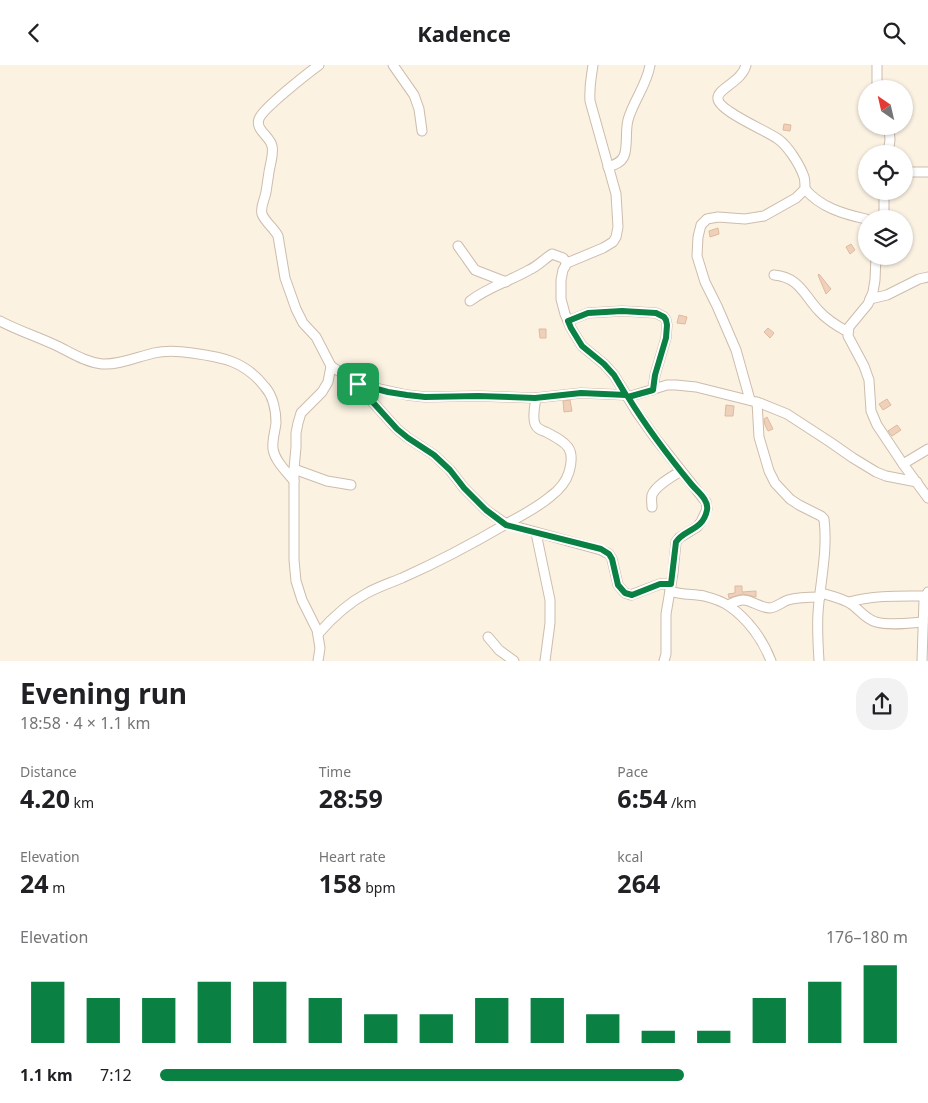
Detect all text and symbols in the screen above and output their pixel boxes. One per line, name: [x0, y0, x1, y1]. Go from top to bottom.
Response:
text: Kadence: [417, 18, 511, 48]
icon: back: [20, 19, 48, 47]
icon: search: [880, 19, 908, 47]
north arrow: [858, 80, 912, 135]
map controls: [858, 80, 913, 265]
button: locate: [858, 145, 913, 200]
button: layers: [858, 210, 913, 265]
pin: [337, 363, 379, 405]
icon: arrive: [344, 370, 372, 398]
text: Evening run: [20, 674, 187, 712]
button: share: [856, 678, 908, 730]
text: 18:58 · 4 × 1.1 km: [20, 712, 150, 734]
text: Distance: [20, 762, 77, 781]
text: Time: [319, 762, 351, 781]
text: Pace: [617, 762, 648, 781]
text: 4.20: [20, 781, 70, 815]
text: 28:59: [319, 781, 383, 815]
text: 6:54: [617, 781, 667, 815]
text: km: [70, 793, 94, 812]
text: /km: [667, 793, 697, 812]
text: Elevation: [20, 847, 80, 866]
text: Heart rate: [319, 847, 386, 866]
text: kcal: [617, 847, 643, 866]
text: 24: [20, 866, 49, 900]
text: 158: [319, 866, 362, 900]
text: 264: [617, 866, 660, 900]
text: m: [49, 878, 65, 897]
text: bpm: [362, 878, 396, 897]
text: Elevation: [20, 926, 88, 948]
text: 176–180 m: [826, 926, 908, 948]
text: 1.1 km: [20, 1064, 72, 1086]
text: 7:12: [100, 1064, 132, 1086]

